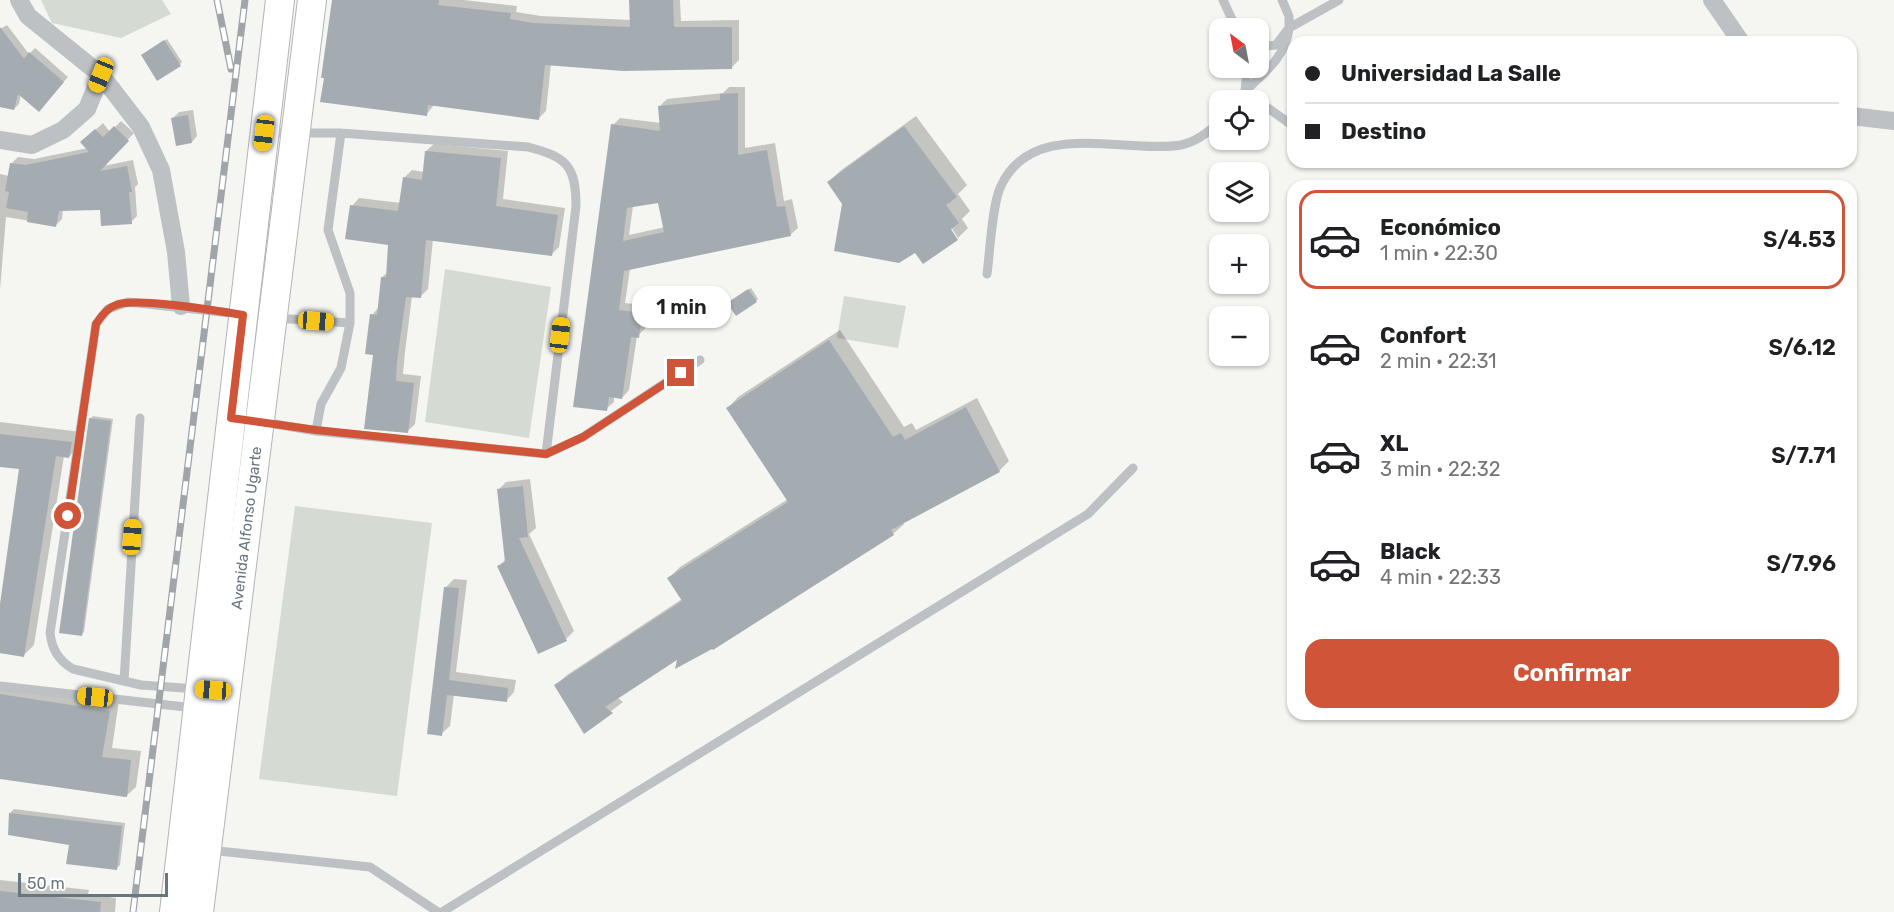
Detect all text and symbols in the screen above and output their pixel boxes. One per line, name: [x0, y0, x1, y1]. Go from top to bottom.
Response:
north arrow: [1209, 18, 1269, 78]
map controls: [1209, 18, 1269, 366]
car: [86, 55, 116, 95]
text: Universidad La Salle: [1341, 60, 1561, 87]
button: locate: [1209, 90, 1269, 150]
car: [253, 114, 275, 152]
text: Destino: [1341, 118, 1426, 145]
button: layers: [1209, 162, 1269, 222]
icon: car: [1308, 213, 1362, 267]
text: Económico: [1380, 214, 1501, 241]
text: S/4.53: [1763, 226, 1836, 253]
button: +: [1209, 234, 1269, 294]
text: 1 min · 22:30: [1380, 241, 1498, 265]
callout: 1 min: [632, 286, 730, 328]
text: 1 min: [656, 295, 707, 319]
button: −: [1209, 306, 1269, 366]
car: [297, 311, 335, 331]
car: [549, 316, 571, 354]
icon: car: [1308, 321, 1362, 375]
text: Confort: [1380, 322, 1466, 349]
text: S/6.12: [1768, 334, 1836, 361]
text: 2 min · 22:31: [1380, 349, 1497, 373]
route end: [667, 359, 694, 386]
icon: car: [1308, 429, 1362, 483]
text: XL: [1380, 430, 1408, 457]
text: S/7.71: [1771, 442, 1836, 469]
street label: Avenida Alfonso Ugarte: [228, 445, 266, 610]
text: 3 min · 22:32: [1380, 457, 1500, 481]
route start: [54, 502, 81, 529]
car: [122, 518, 142, 556]
icon: car: [1308, 537, 1362, 591]
text: Black: [1380, 538, 1441, 565]
text: S/7.96: [1767, 550, 1836, 577]
text: 4 min · 22:33: [1380, 565, 1501, 589]
button: Confirmar: [1305, 639, 1839, 708]
car: [194, 680, 232, 700]
car: [76, 686, 114, 708]
scale bar: [18, 870, 168, 898]
text: 50 m: [27, 874, 65, 893]

